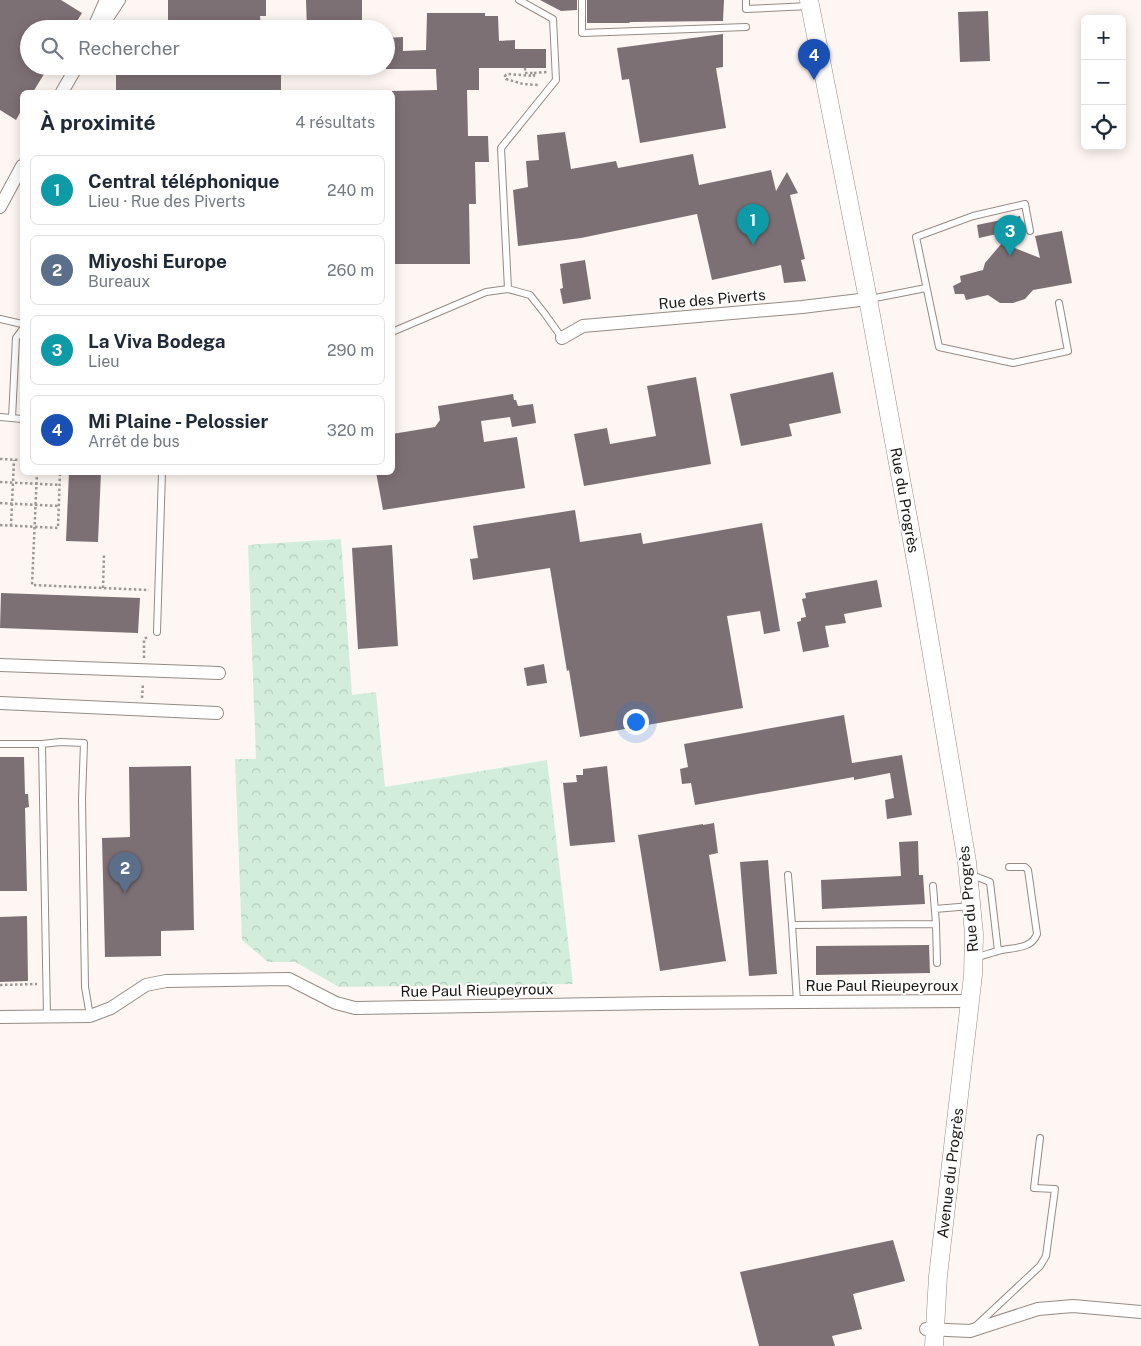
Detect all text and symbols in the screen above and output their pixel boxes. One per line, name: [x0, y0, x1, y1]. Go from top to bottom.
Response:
map controls: [1081, 15, 1126, 150]
button: +: [1081, 15, 1126, 60]
search box: [20, 20, 395, 75]
icon: search: [38, 34, 66, 62]
text: Rechercher: [78, 37, 180, 59]
pin: 4: [798, 39, 830, 80]
button: −: [1081, 60, 1126, 105]
button: locate: [1081, 105, 1126, 150]
text: À proximité: [40, 110, 156, 135]
text: 4 résultats: [295, 113, 375, 132]
text: Central téléphonique: [88, 170, 279, 192]
text: 1: [54, 181, 60, 200]
text: 240 m: [327, 181, 374, 200]
text: Lieu · Rue des Piverts: [88, 192, 245, 211]
pin: 1: [737, 204, 769, 245]
pin: 3: [994, 215, 1026, 256]
text: Miyoshi Europe: [88, 250, 227, 272]
text: 2: [52, 261, 62, 280]
text: 260 m: [327, 261, 374, 280]
text: Bureaux: [88, 272, 150, 291]
street label: Rue des Piverts: [658, 286, 766, 312]
text: La Viva Bodega: [88, 330, 225, 352]
text: 3: [52, 341, 62, 360]
text: 290 m: [327, 341, 374, 360]
text: Lieu: [88, 352, 120, 371]
text: Mi Plaine - Pelossier: [88, 410, 268, 432]
text: 4: [52, 421, 62, 440]
text: 320 m: [327, 421, 374, 440]
text: Arrêt de bus: [88, 432, 180, 451]
street label: Rue du Progrès: [887, 446, 923, 554]
your location: [623, 709, 649, 735]
street label: Rue du Progrès: [955, 845, 981, 953]
pin: 2: [109, 852, 141, 893]
street label: Rue Paul Rieupeyroux: [805, 977, 959, 994]
street label: Rue Paul Rieupeyroux: [400, 980, 554, 1000]
street label: Avenue du Progrès: [934, 1107, 966, 1239]

